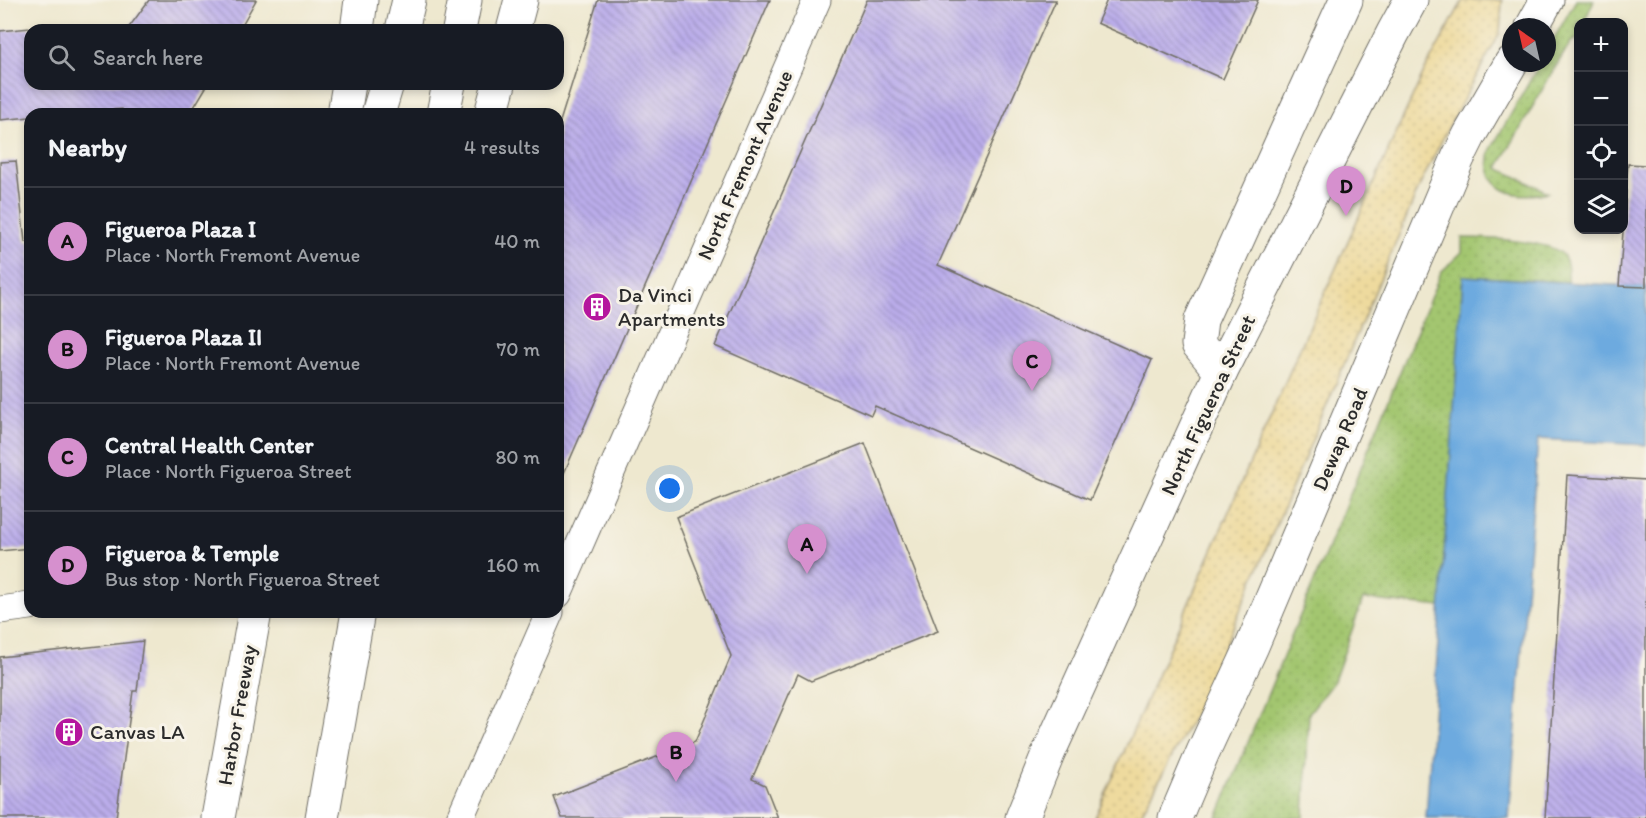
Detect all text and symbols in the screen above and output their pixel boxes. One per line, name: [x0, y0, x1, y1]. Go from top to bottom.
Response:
north arrow: [1502, 18, 1556, 72]
map controls: [1574, 18, 1628, 234]
button: +: [1574, 18, 1628, 72]
search box: [24, 24, 564, 90]
icon: search: [45, 41, 78, 74]
text: Search here: [93, 44, 203, 71]
street label: North Fremont Avenue: [691, 66, 798, 264]
button: −: [1574, 72, 1628, 126]
button: locate: [1574, 126, 1628, 180]
text: Nearby: [48, 131, 127, 163]
text: 4 results: [464, 135, 540, 159]
pin: D: [1326, 166, 1366, 216]
button: layers: [1574, 180, 1628, 234]
text: Figueroa Plaza I: [105, 216, 256, 243]
text: A: [61, 229, 74, 253]
text: 40 m: [494, 229, 540, 253]
text: Place · North Fremont Avenue: [105, 243, 360, 267]
place label: Da Vinci Apartments: [618, 282, 725, 331]
building icon: Da Vinci Apartments: [581, 291, 613, 323]
street label: North Figueroa Street: [1155, 311, 1260, 499]
text: Figueroa Plaza II: [105, 324, 262, 351]
text: B: [61, 337, 74, 361]
text: 70 m: [496, 337, 540, 361]
pin: C: [1012, 342, 1052, 391]
text: Place · North Fremont Avenue: [105, 351, 360, 375]
street label: Dewap Road: [1307, 383, 1373, 494]
text: Central Health Center: [105, 432, 314, 459]
text: C: [61, 445, 74, 469]
text: 80 m: [495, 445, 540, 469]
text: Place · North Figueroa Street: [105, 459, 351, 483]
your location: [655, 474, 684, 503]
pin: A: [788, 524, 826, 574]
text: Figueroa & Temple: [105, 540, 279, 567]
text: D: [61, 553, 74, 577]
text: 160 m: [487, 553, 540, 577]
text: Bus stop · North Figueroa Street: [105, 567, 380, 591]
street label: Harbor Freeway: [212, 643, 261, 787]
building icon: Canvas LA: [53, 716, 85, 748]
place label: Canvas LA: [90, 719, 185, 744]
pin: B: [656, 732, 696, 782]

